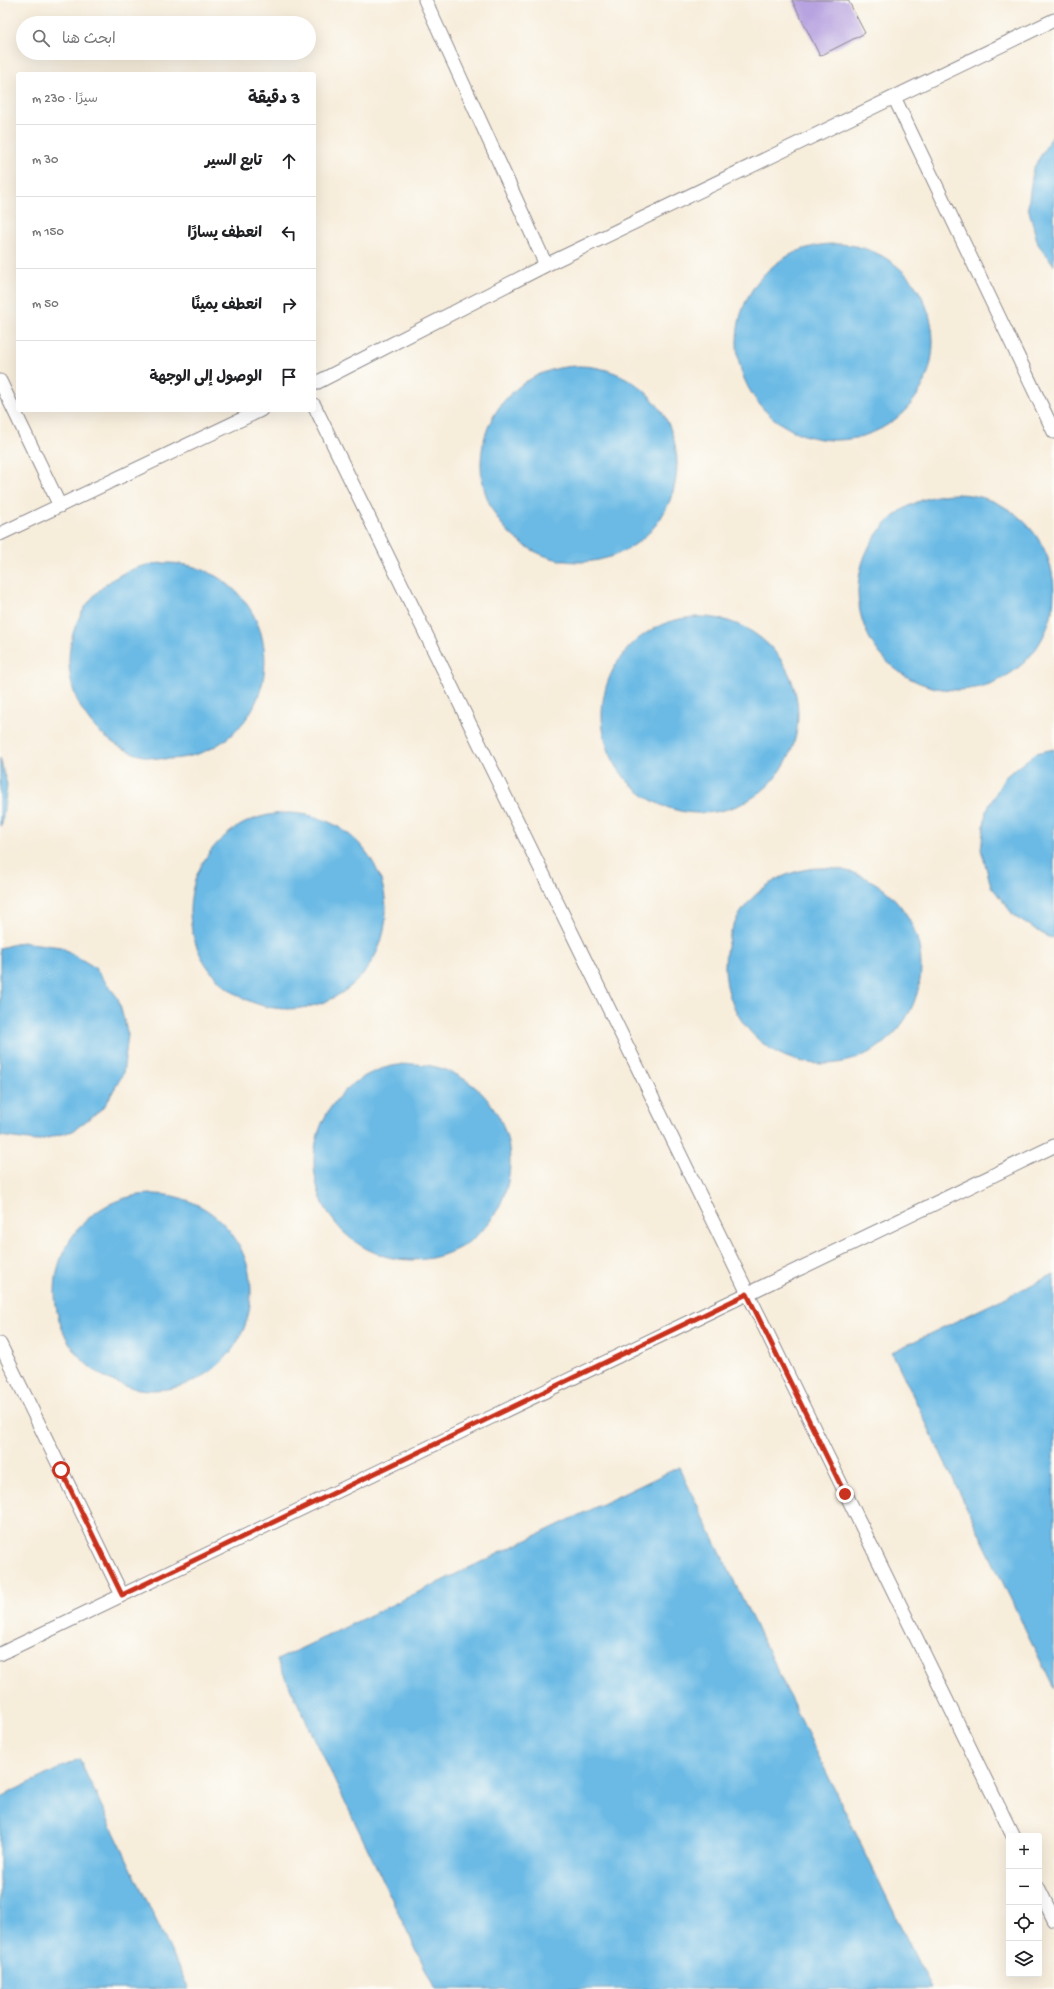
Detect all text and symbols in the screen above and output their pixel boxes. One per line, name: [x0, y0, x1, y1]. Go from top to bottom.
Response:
search box: [16, 16, 316, 60]
icon: search: [30, 27, 52, 49]
text: ابحث هنا: [62, 31, 116, 49]
text: 3 دقيقة: [248, 90, 300, 110]
text: سيرًا · 230 m: [32, 92, 98, 107]
icon: ahead: [278, 150, 300, 172]
text: 30 m: [32, 153, 58, 168]
text: تابع السير: [205, 153, 262, 171]
icon: left: [278, 222, 300, 244]
text: 150 m: [32, 225, 64, 240]
text: انعطف يسارًا: [188, 225, 262, 243]
icon: right: [278, 294, 300, 316]
text: 50 m: [32, 297, 59, 312]
text: انعطف يمينًا: [191, 297, 262, 315]
icon: arrive: [278, 366, 300, 388]
text: الوصول إلى الوجهة: [149, 369, 262, 387]
route start: [52, 1461, 70, 1479]
route end: [836, 1485, 854, 1503]
map controls: [1006, 1833, 1042, 1977]
button: +: [1006, 1833, 1042, 1869]
button: −: [1006, 1869, 1042, 1905]
button: locate: [1006, 1905, 1042, 1941]
button: layers: [1006, 1941, 1042, 1977]

